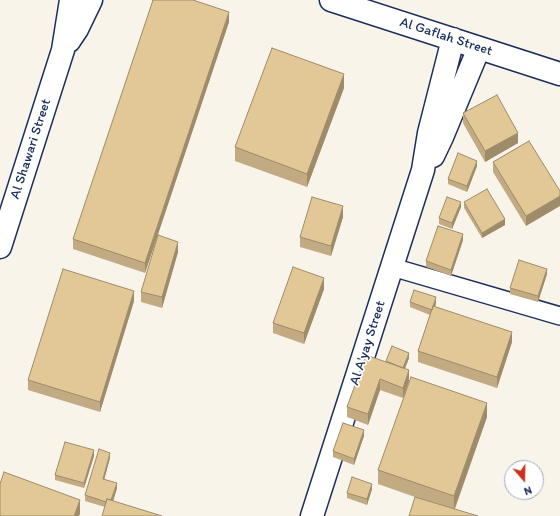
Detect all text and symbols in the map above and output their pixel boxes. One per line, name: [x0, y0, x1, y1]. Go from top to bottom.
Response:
street label: Al Gaflah Street: [397, 14, 495, 60]
street label: Al Shawari Street: [7, 97, 55, 201]
street label: Al A'yay Street: [346, 298, 390, 388]
north arrow: [504, 460, 544, 500]
text: N: [522, 483, 534, 498]

